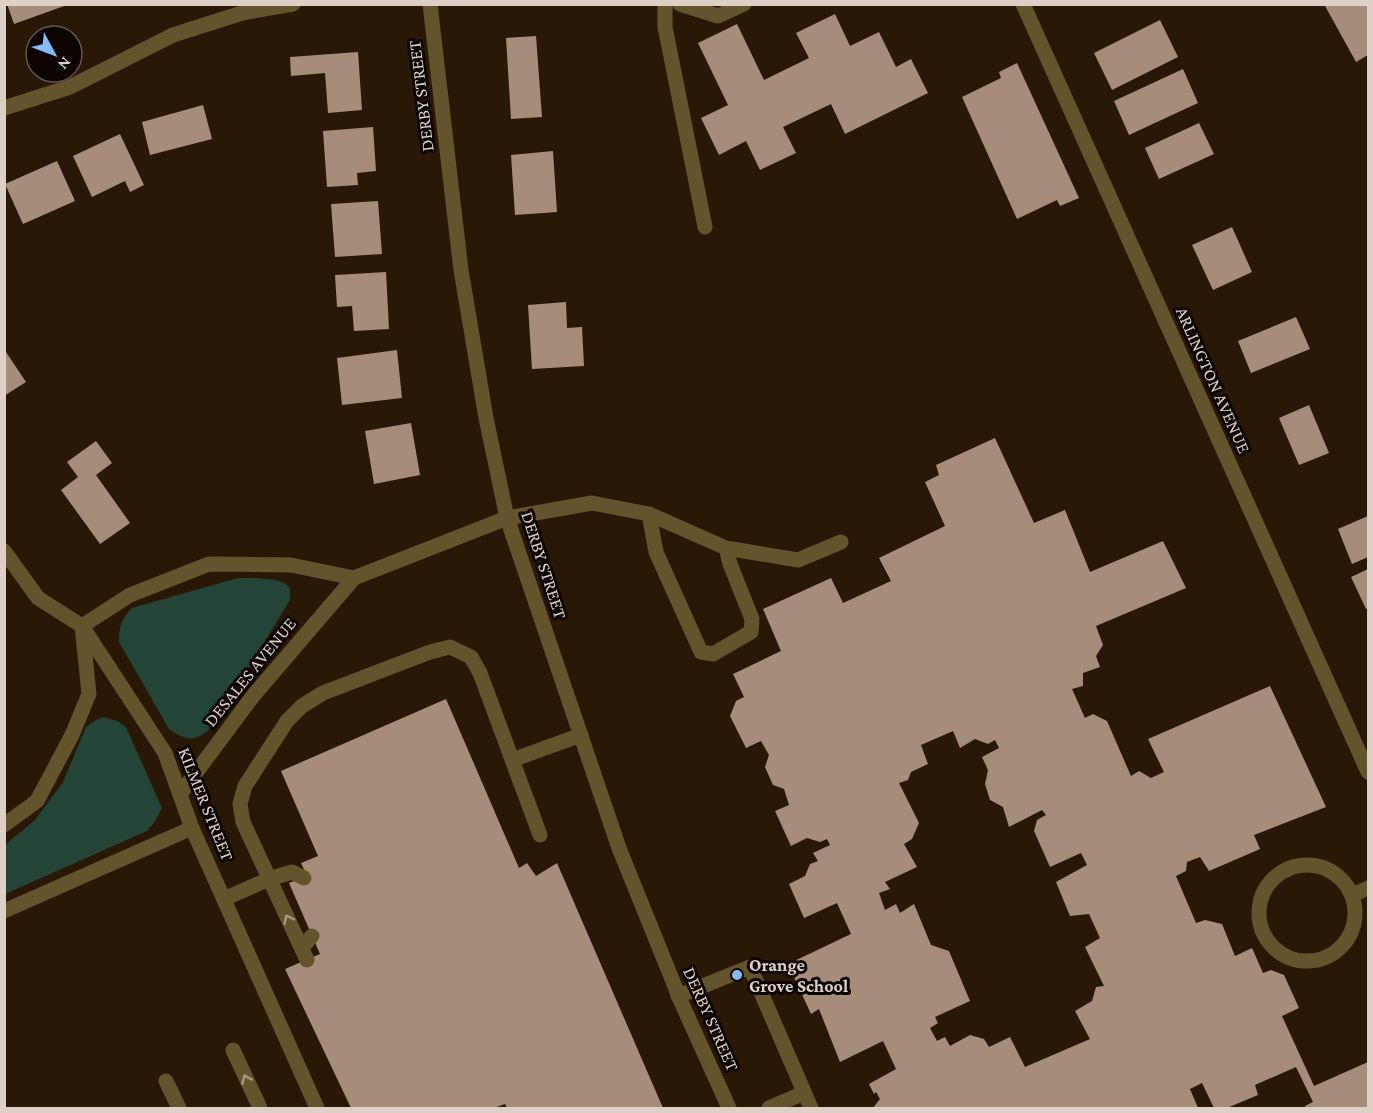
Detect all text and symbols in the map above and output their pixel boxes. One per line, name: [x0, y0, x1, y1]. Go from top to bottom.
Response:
north arrow: [24, 24, 84, 84]
street label: DERBY STREET: [404, 39, 438, 153]
text: N: [55, 54, 75, 73]
street label: ARLINGTON AVENUE: [1172, 304, 1254, 456]
street label: DERBY STREET: [517, 509, 571, 621]
street label: DESALES AVENUE: [200, 613, 300, 730]
street label: KILMER STREET: [174, 744, 238, 864]
one-way arrow: [284, 915, 296, 926]
place label: Orange Grove School: [749, 955, 848, 996]
street label: DERBY STREET: [679, 964, 743, 1074]
marker: Orange Grove School: [730, 968, 744, 982]
one-way arrow: [242, 1075, 254, 1086]

